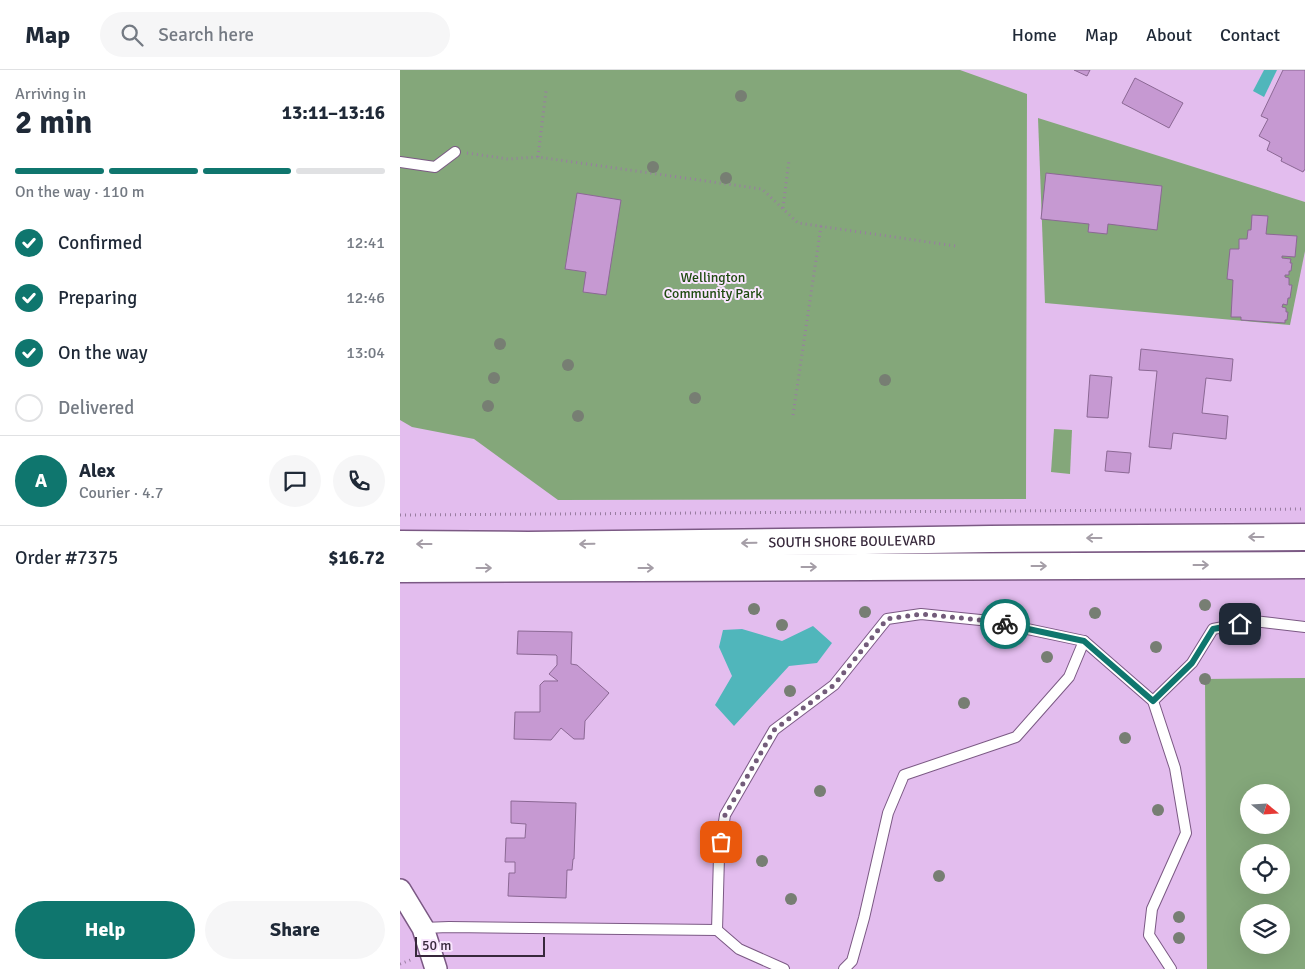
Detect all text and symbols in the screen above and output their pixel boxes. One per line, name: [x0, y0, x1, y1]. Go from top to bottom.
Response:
search box: [100, 12, 450, 57]
text: Map: [25, 20, 70, 50]
icon: search: [118, 21, 146, 49]
text: Search here: [158, 23, 254, 47]
text: Home: [1012, 24, 1057, 46]
text: Map: [1085, 24, 1118, 46]
text: About: [1146, 24, 1192, 46]
text: Contact: [1220, 24, 1280, 46]
text: Arriving in: [15, 84, 86, 104]
text: 13:11–13:16: [282, 101, 385, 125]
text: 2 min: [15, 103, 92, 142]
text: On the way · 110 m: [15, 182, 145, 202]
icon: check: [15, 229, 43, 257]
text: Confirmed: [58, 231, 142, 255]
text: 12:41: [346, 233, 385, 253]
park label: Wellington Community Park: [664, 269, 762, 302]
icon: check: [15, 284, 43, 312]
text: Preparing: [58, 286, 137, 310]
text: 12:46: [346, 288, 385, 308]
icon: check: [15, 339, 43, 367]
text: On the way: [58, 341, 148, 365]
text: 13:04: [346, 343, 385, 363]
text: Delivered: [58, 396, 134, 420]
button: chat: [269, 455, 321, 507]
button: phone: [333, 455, 385, 507]
text: Alex: [79, 459, 115, 483]
text: A: [35, 469, 47, 493]
text: Courier · 4.7: [79, 483, 163, 503]
street label: SOUTH SHORE BOULEVARD: [768, 532, 936, 551]
one-way arrow: [1249, 532, 1265, 542]
one-way arrow: [1086, 533, 1102, 543]
one-way arrow: [741, 538, 757, 547]
one-way arrow: [416, 539, 432, 549]
one-way arrow: [579, 539, 595, 549]
text: Order #7375: [15, 546, 118, 570]
text: $16.72: [328, 546, 385, 570]
one-way arrow: [1192, 560, 1209, 570]
one-way arrow: [1030, 561, 1046, 571]
one-way arrow: [800, 562, 816, 572]
one-way arrow: [475, 563, 491, 573]
one-way arrow: [638, 563, 654, 573]
courier: [980, 599, 1030, 649]
pin: [1219, 603, 1261, 645]
icon: bike: [991, 610, 1019, 638]
icon: home: [1226, 610, 1254, 638]
north arrow: [1240, 784, 1290, 834]
map controls: [1240, 784, 1290, 954]
pin: [700, 821, 742, 863]
icon: bag: [707, 828, 735, 856]
button: locate: [1240, 844, 1290, 894]
button: Help: [15, 901, 195, 959]
button: Share: [205, 901, 385, 959]
button: layers: [1240, 904, 1290, 954]
scale bar: [415, 934, 545, 957]
text: 50 m: [422, 937, 451, 954]

